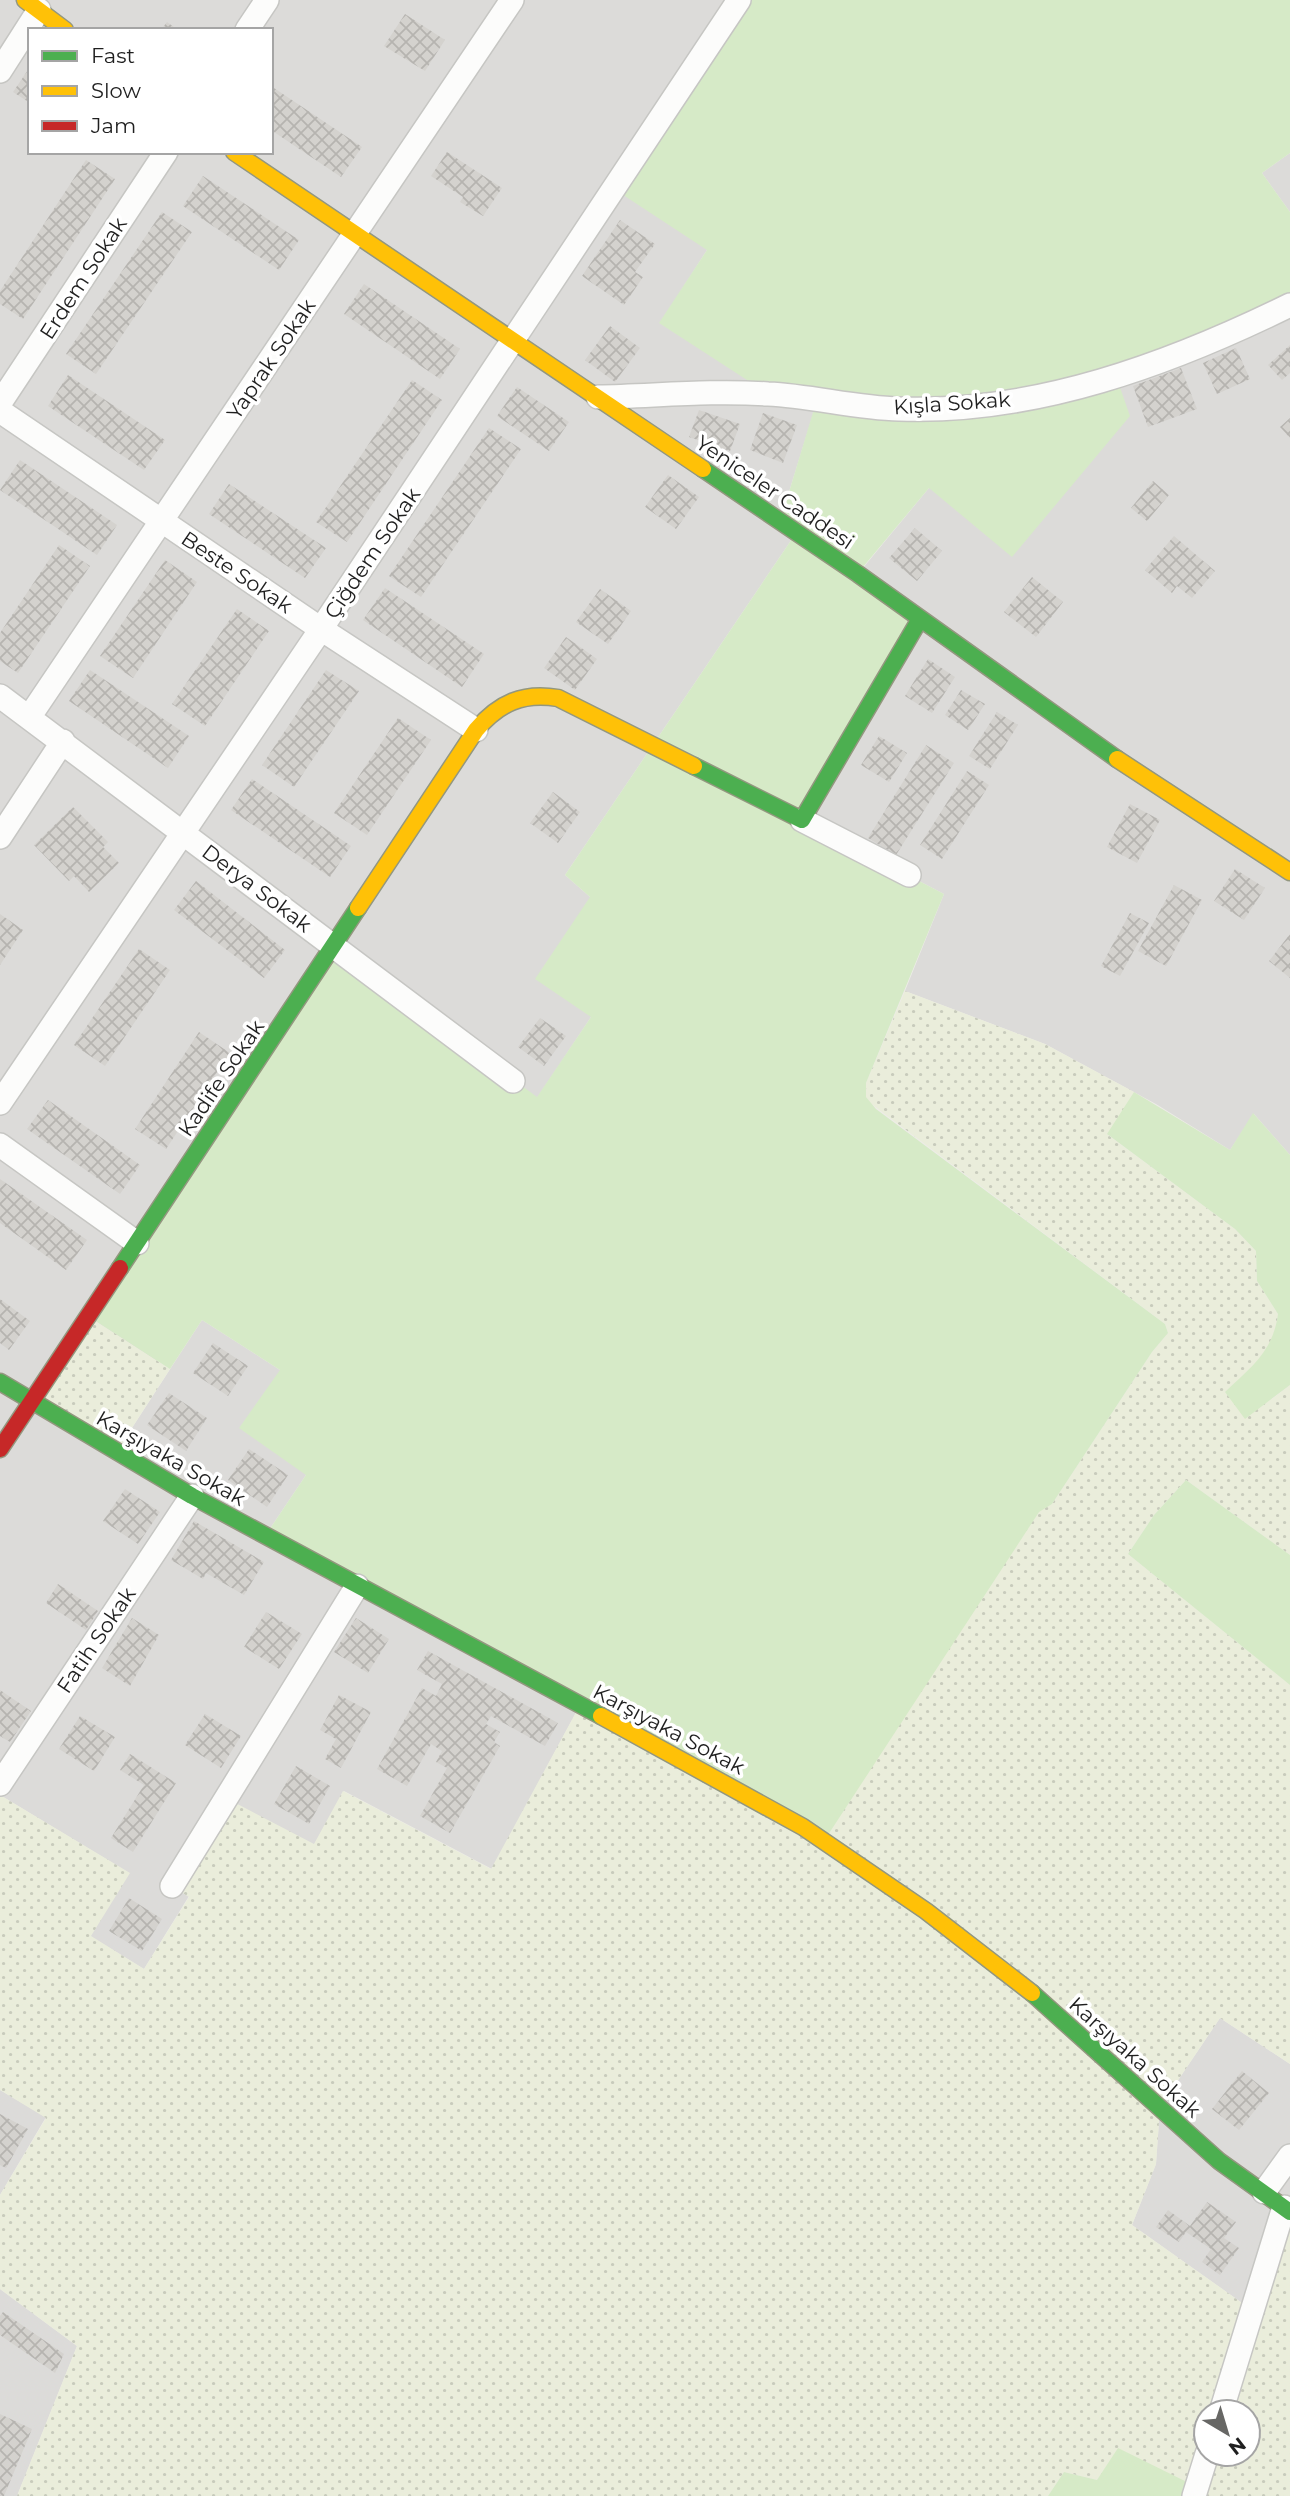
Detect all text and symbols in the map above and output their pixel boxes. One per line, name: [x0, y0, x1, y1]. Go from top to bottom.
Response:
legend: [28, 28, 273, 154]
text: Fast: [91, 43, 135, 68]
text: Slow: [91, 78, 141, 103]
text: Jam: [90, 113, 136, 138]
street label: Erdem Sokak: [34, 212, 132, 344]
street label: Yaprak Sokak: [221, 294, 321, 424]
street label: Kışla Sokak: [892, 386, 1012, 420]
street label: Yeniceler Caddesi: [691, 430, 859, 554]
street label: Çiğdem Sokak: [319, 482, 425, 623]
street label: Beste Sokak: [177, 526, 298, 619]
street label: Derya Sokak: [197, 839, 317, 938]
street label: Kadife Sokak: [173, 1015, 269, 1141]
street label: Karşıyaka Sokak: [92, 1405, 250, 1511]
street label: Fatih Sokak: [51, 1582, 141, 1698]
street label: Karşıyaka Sokak: [589, 1678, 750, 1780]
street label: Karşıyaka Sokak: [1064, 1991, 1206, 2123]
north arrow: [1192, 2398, 1262, 2468]
text: N: [1224, 2432, 1250, 2460]

